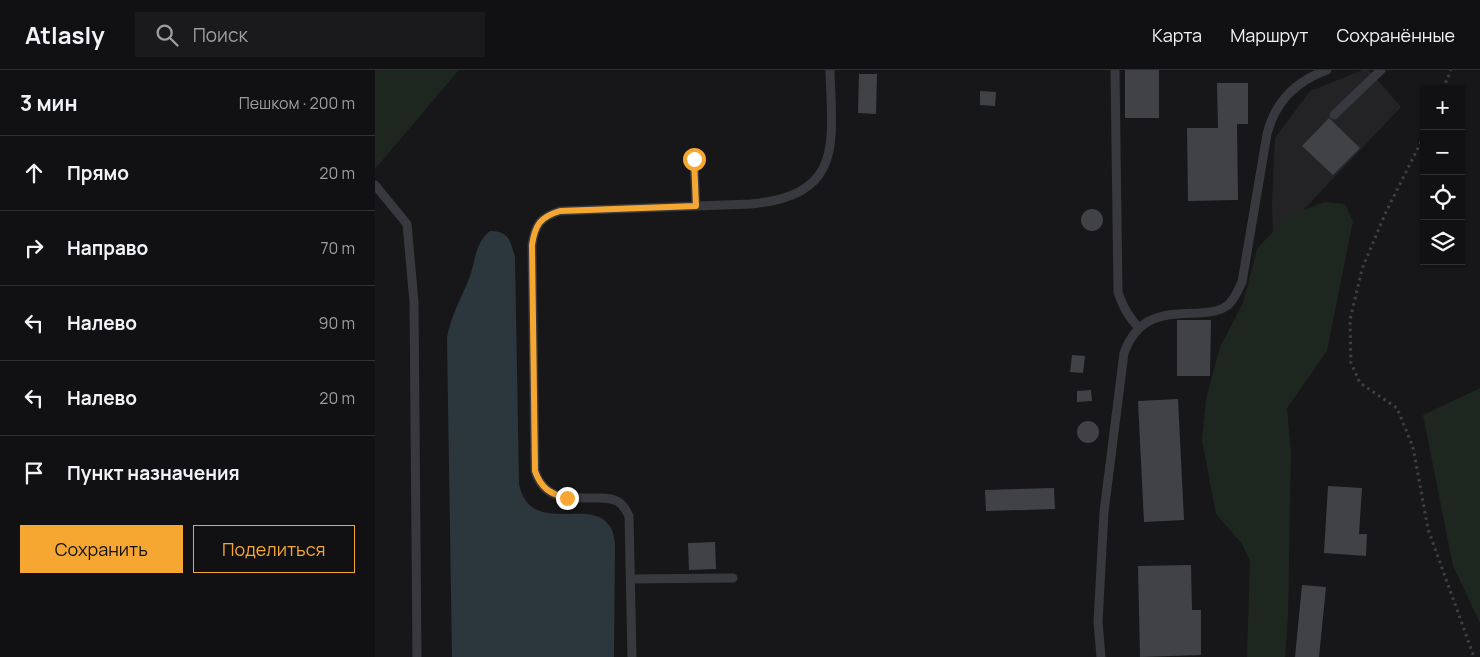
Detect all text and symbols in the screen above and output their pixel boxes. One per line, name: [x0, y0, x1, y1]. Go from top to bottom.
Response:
search box: [135, 12, 485, 57]
text: Atlasly: [25, 18, 105, 51]
icon: search: [153, 21, 181, 49]
text: Поиск: [193, 22, 248, 48]
text: Карта: [1152, 23, 1202, 47]
text: Маршрут: [1230, 23, 1308, 47]
text: Сохранённые: [1336, 23, 1455, 47]
map controls: [1420, 85, 1465, 265]
button: +: [1420, 85, 1465, 130]
text: 3 мин: [20, 89, 77, 117]
text: Пешком · 200 m: [239, 92, 355, 114]
button: −: [1420, 130, 1465, 175]
route start: [683, 148, 706, 171]
icon: ahead: [20, 159, 48, 187]
text: Прямо: [67, 160, 129, 186]
text: 20 m: [319, 162, 355, 184]
button: locate: [1420, 175, 1465, 220]
button: layers: [1420, 220, 1465, 265]
icon: right: [20, 234, 48, 262]
text: Направо: [67, 235, 148, 261]
text: 70 m: [320, 237, 355, 259]
icon: left: [20, 309, 48, 337]
text: Налево: [67, 310, 137, 336]
text: 90 m: [319, 312, 355, 334]
icon: left: [20, 384, 48, 412]
text: Налево: [67, 385, 137, 411]
text: 20 m: [319, 387, 355, 409]
icon: arrive: [20, 459, 48, 487]
text: Пункт назначения: [67, 460, 240, 486]
route end: [556, 487, 579, 510]
button: Сохранить: [20, 525, 183, 573]
button: Поделиться: [193, 525, 355, 573]

